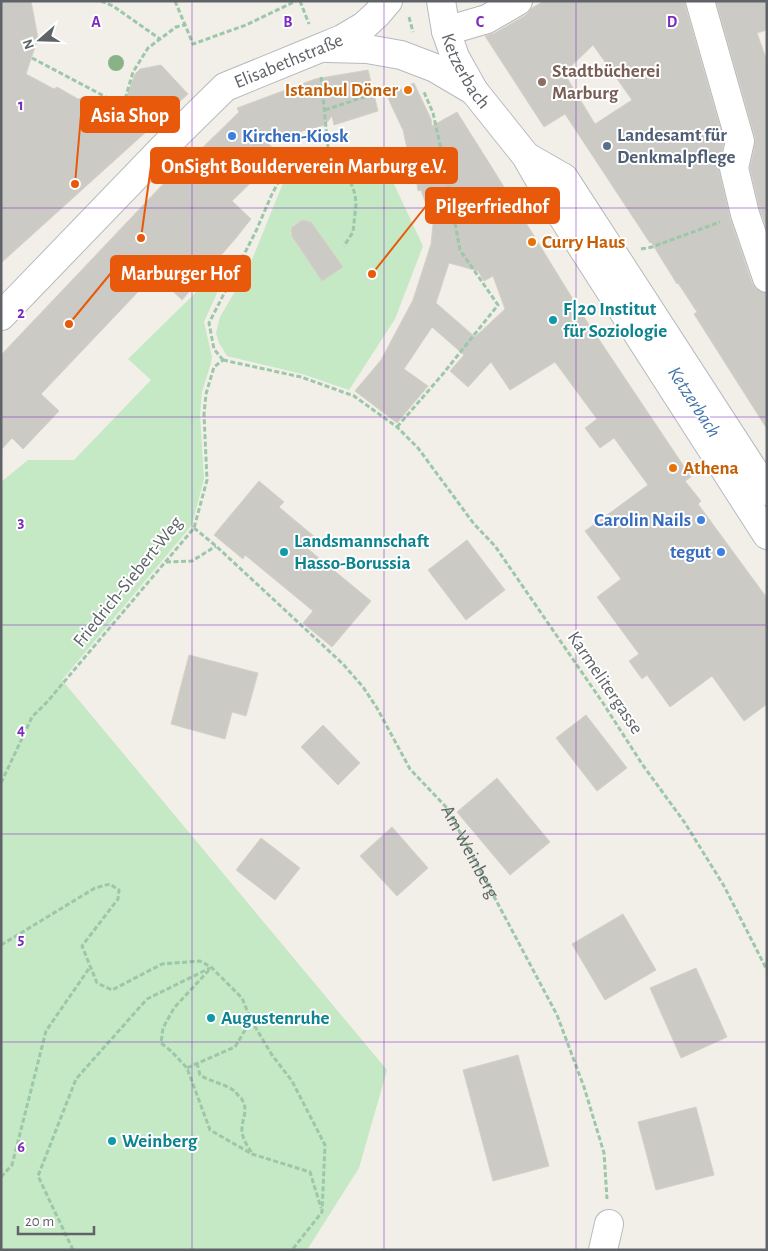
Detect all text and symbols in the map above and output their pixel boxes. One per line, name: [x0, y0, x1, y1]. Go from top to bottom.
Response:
text: A: [91, 14, 101, 30]
text: B: [283, 14, 293, 30]
text: C: [476, 14, 485, 30]
text: D: [667, 14, 678, 30]
north arrow: [15, 15, 65, 65]
street label: Elisabethstraße: [231, 30, 346, 92]
street label: Ketzerbach: [438, 31, 494, 112]
text: N: [20, 37, 37, 51]
place label: Stadtbücherei Marburg: [552, 62, 660, 103]
marker: Stadtbücherei Marburg: [536, 76, 548, 88]
place label: Istanbul Döner: [285, 81, 398, 100]
marker: Istanbul Döner: [402, 84, 414, 96]
text: 1: [18, 97, 24, 113]
callout: Asia Shop: [81, 97, 179, 132]
text: Asia Shop: [91, 106, 169, 126]
place label: Landesamt für Denkmalpflege: [617, 126, 735, 167]
place label: Kirchen-Kiosk: [242, 127, 349, 146]
marker: Kirchen-Kiosk: [226, 130, 238, 142]
marker: Landesamt für Denkmalpflege: [601, 140, 613, 152]
callout: OnSight Boulderverein Marburg e.V.: [151, 148, 457, 183]
text: OnSight Boulderverein Marburg e.V.: [161, 157, 447, 177]
callout: Pilgerfriedhof: [426, 188, 559, 223]
text: Pilgerfriedhof: [435, 197, 550, 217]
place label: Curry Haus: [542, 233, 625, 252]
marker: Curry Haus: [526, 236, 538, 248]
callout: Marburger Hof: [111, 256, 250, 291]
text: Marburger Hof: [121, 264, 241, 284]
place label: F|20 Institut für Soziologie: [563, 299, 667, 341]
text: 2: [17, 305, 25, 321]
marker: F|20 Institut für Soziologie: [547, 314, 559, 326]
water label: Ketzerbach: [664, 363, 724, 441]
place label: Athena: [683, 459, 739, 478]
marker: Athena: [667, 462, 679, 474]
place label: Carolin Nails: [594, 511, 691, 530]
street label: Friedrich-Siebert-Weg: [70, 513, 187, 651]
text: 3: [18, 514, 25, 530]
marker: Carolin Nails: [695, 514, 707, 526]
place label: Landsmannschaft Hasso-Borussia: [294, 532, 430, 573]
place label: tegut: [670, 543, 712, 562]
marker: Landsmannschaft Hasso-Borussia: [278, 546, 290, 558]
marker: tegut: [715, 546, 727, 558]
street label: Karmelitergasse: [564, 628, 646, 738]
text: 4: [17, 722, 25, 738]
street label: Am Weinberg: [438, 802, 503, 902]
text: 5: [18, 931, 25, 947]
place label: Augustenruhe: [221, 1009, 330, 1028]
marker: Augustenruhe: [205, 1012, 217, 1024]
place label: Weinberg: [122, 1132, 198, 1151]
marker: Weinberg: [106, 1135, 118, 1147]
text: 6: [17, 1139, 25, 1155]
scale bar: [18, 1204, 94, 1236]
text: 20 m: [25, 1214, 54, 1229]

